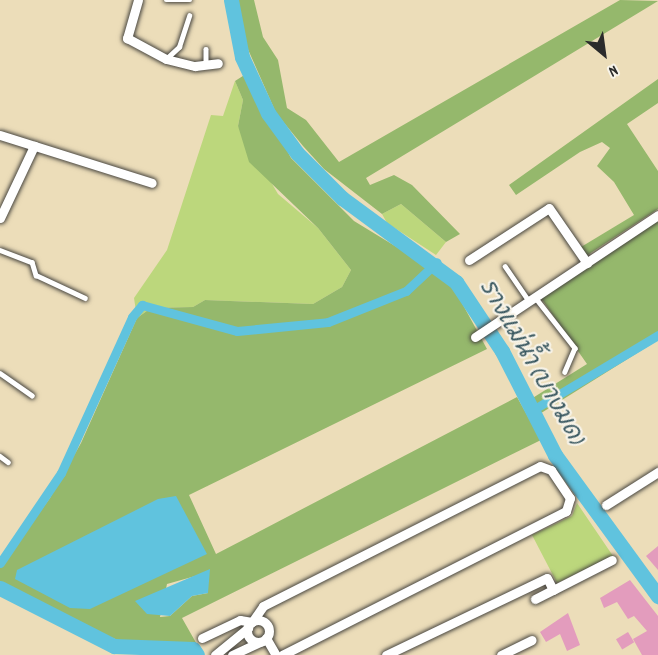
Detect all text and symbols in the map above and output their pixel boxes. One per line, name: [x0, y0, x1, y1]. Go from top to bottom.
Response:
north arrow: [574, 24, 634, 84]
text: N: [604, 58, 622, 82]
water label: รางแม่น้ำ (บางมด): [471, 275, 589, 451]

